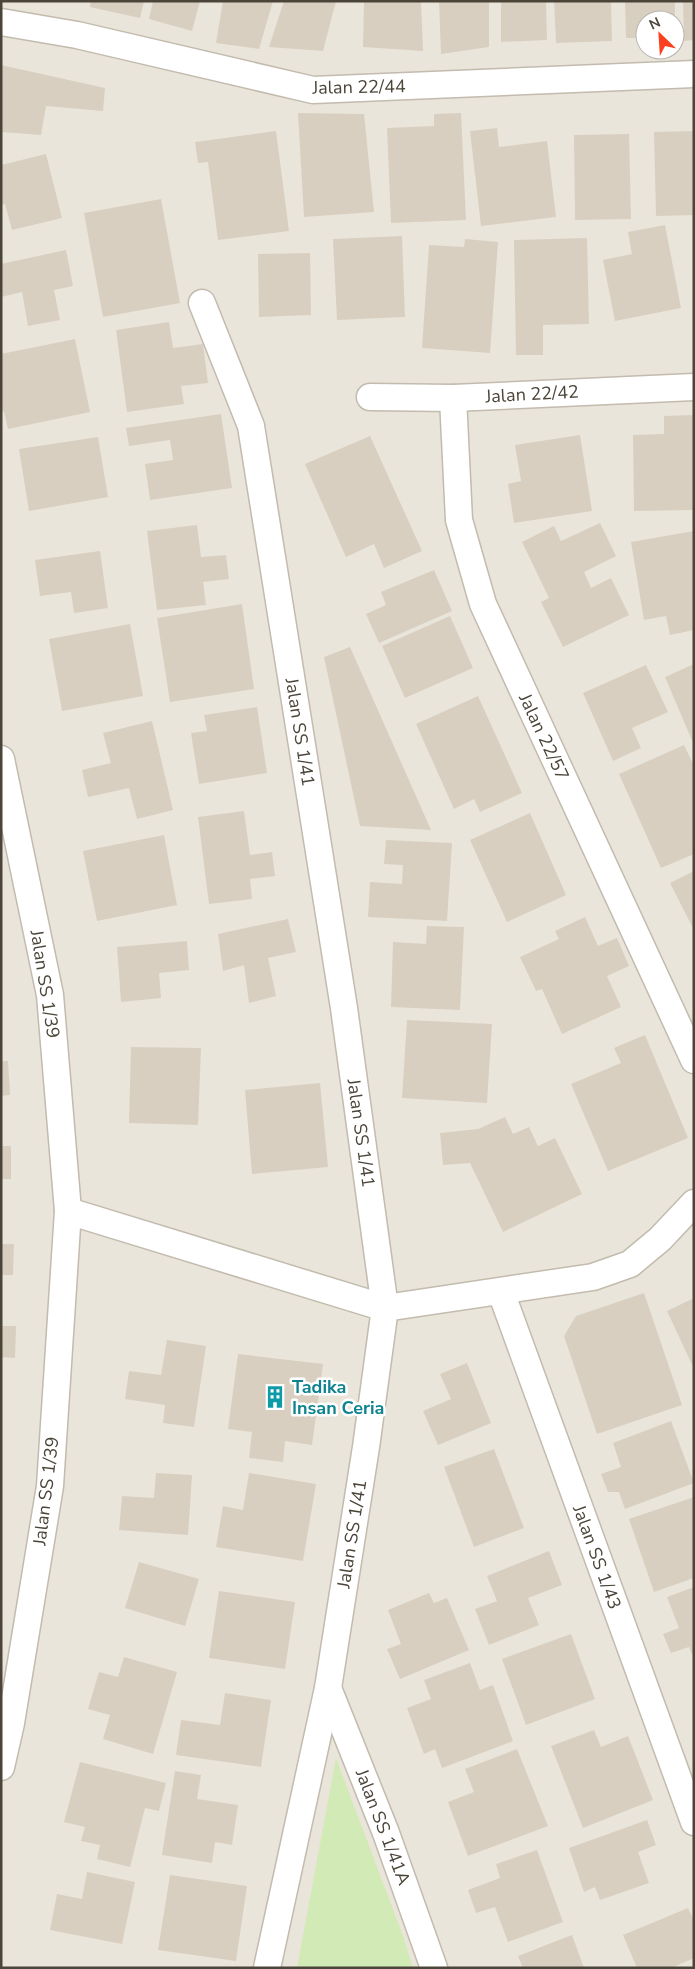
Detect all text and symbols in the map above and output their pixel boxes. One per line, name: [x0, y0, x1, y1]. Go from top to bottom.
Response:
north arrow: [635, 10, 685, 60]
text: N: [646, 13, 663, 34]
street label: Jalan 22/44: [311, 74, 406, 100]
street label: Jalan 22/42: [484, 380, 579, 408]
street label: Jalan SS 1/41: [279, 675, 320, 788]
street label: Jalan 22/57: [513, 689, 575, 784]
street label: Jalan SS 1/39: [24, 927, 65, 1040]
street label: Jalan SS 1/41: [341, 1076, 380, 1189]
place label: Tadika Insan Ceria: [292, 1375, 384, 1420]
building icon: Tadika Insan Ceria: [262, 1384, 288, 1410]
street label: Jalan SS 1/39: [27, 1435, 65, 1548]
street label: Jalan SS 1/41: [331, 1478, 372, 1591]
street label: Jalan SS 1/43: [567, 1501, 627, 1612]
street label: Jalan SS 1/41A: [349, 1765, 416, 1888]

